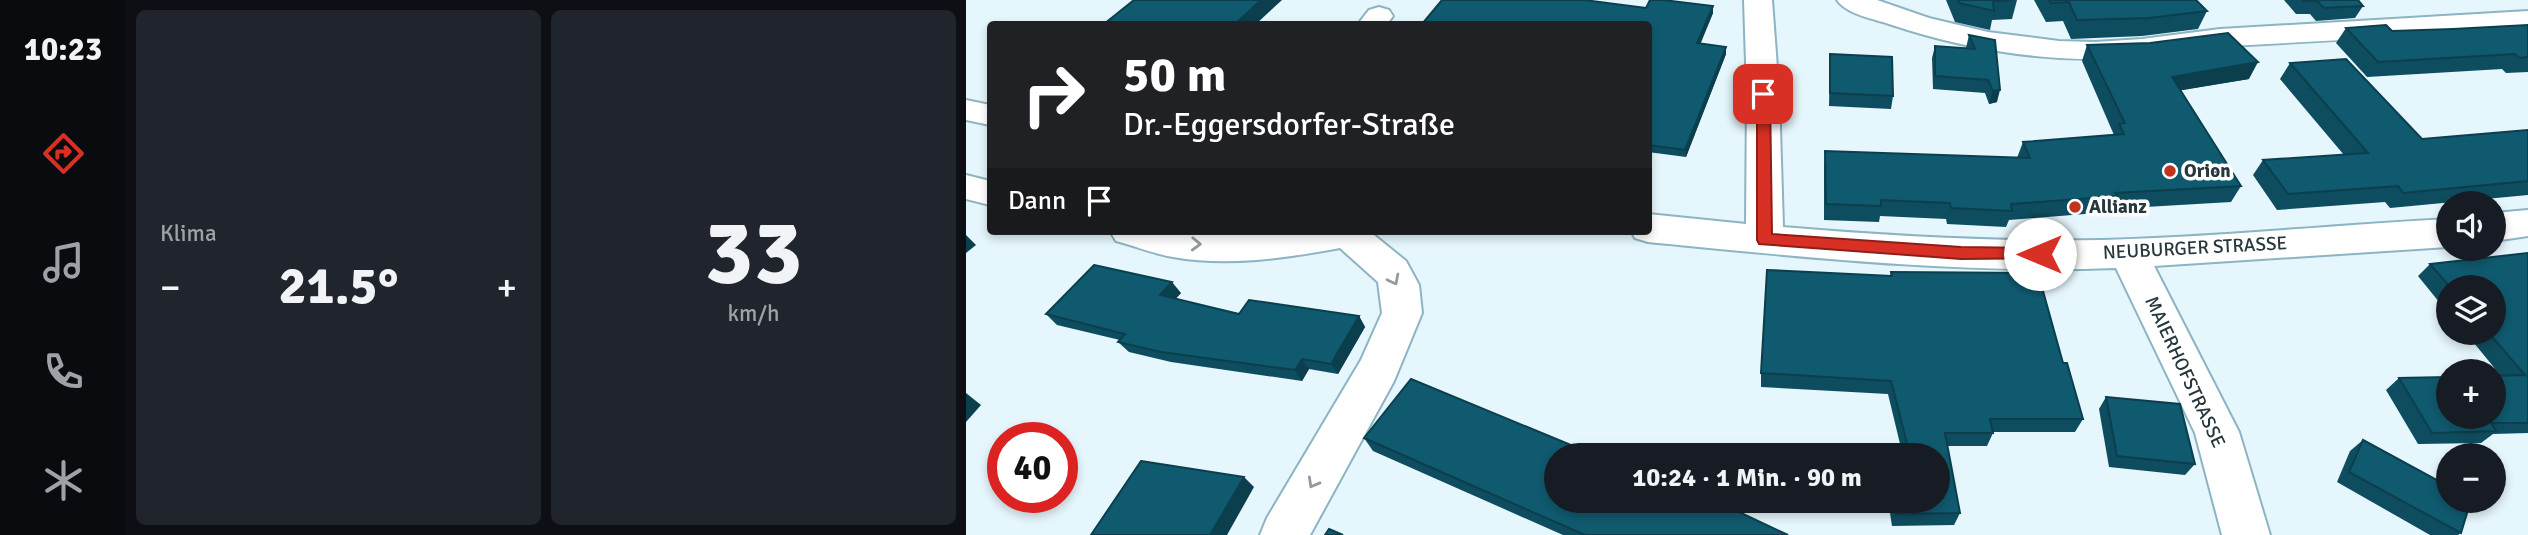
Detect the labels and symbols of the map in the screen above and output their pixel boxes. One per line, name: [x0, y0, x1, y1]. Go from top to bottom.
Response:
pin: [1733, 64, 1793, 124]
place label: Orion: [2184, 159, 2231, 183]
marker: Orion: [2162, 163, 2178, 179]
place label: Allianz: [2089, 195, 2147, 219]
marker: Allianz: [2067, 199, 2083, 215]
position arrow: [2003, 217, 2077, 291]
street label: NEUBURGER STRASSE: [2102, 231, 2288, 265]
one-way arrow: [1191, 237, 1202, 252]
one-way arrow: [1386, 273, 1400, 285]
street label: MAIERHOFSTRASSE: [2139, 293, 2231, 451]
speed limit sign: 40: [987, 422, 1078, 513]
one-way arrow: [1308, 476, 1321, 488]

